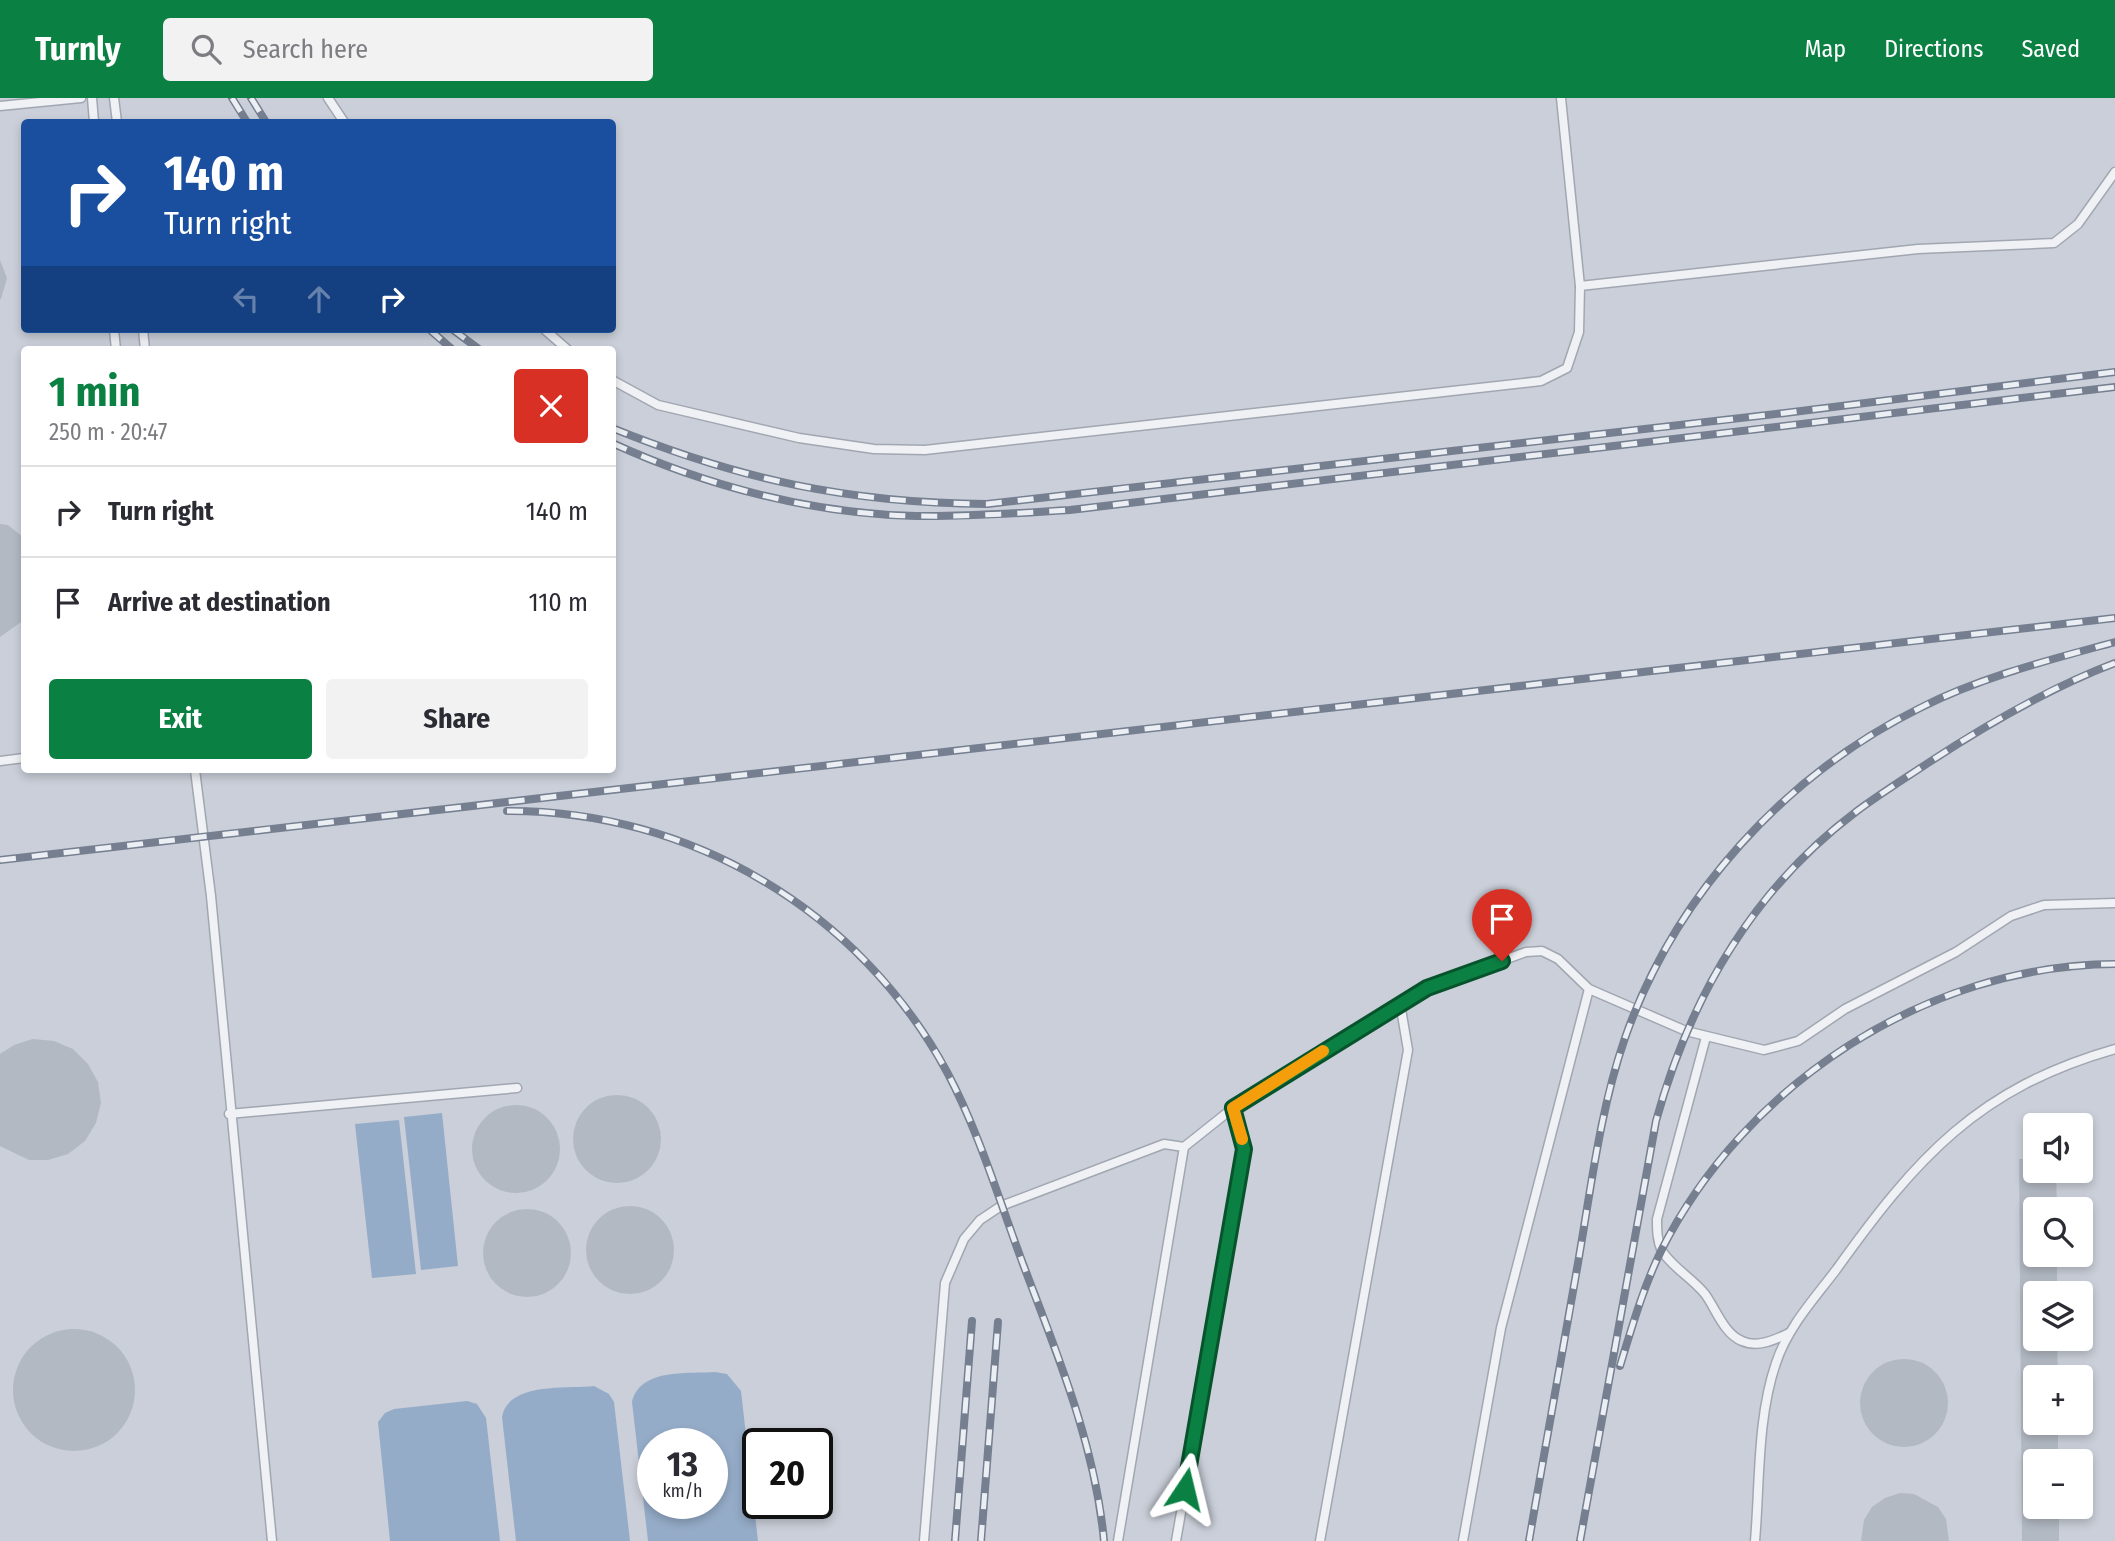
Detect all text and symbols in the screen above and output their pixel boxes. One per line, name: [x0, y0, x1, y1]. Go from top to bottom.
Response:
search box: [163, 18, 653, 81]
text: Turnly: [35, 29, 121, 69]
icon: search: [187, 30, 225, 68]
text: Search here: [243, 34, 368, 65]
text: Map: [1805, 35, 1846, 63]
text: Directions: [1884, 35, 1983, 63]
text: Saved: [2021, 35, 2080, 63]
text: 140 m: [164, 144, 284, 203]
icon: right: [49, 147, 140, 238]
text: Turn right: [164, 204, 291, 242]
icon: left: [227, 280, 265, 318]
icon: ahead: [300, 280, 338, 318]
icon: right: [373, 280, 411, 318]
text: 1 min: [49, 367, 140, 417]
button: close: [514, 369, 588, 443]
text: 250 m · 20:47: [49, 418, 167, 446]
icon: right: [49, 493, 87, 531]
text: Turn right: [108, 496, 214, 527]
text: 140 m: [526, 496, 588, 527]
icon: arrive: [49, 584, 87, 622]
text: Arrive at destination: [108, 587, 331, 618]
text: 110 m: [528, 587, 588, 618]
button: Exit: [49, 679, 312, 759]
button: Share: [326, 679, 588, 759]
pin: [1472, 889, 1532, 961]
icon: arrive: [1483, 900, 1521, 938]
map controls: [2023, 1113, 2093, 1519]
button: sound: [2023, 1113, 2093, 1183]
button: search: [2023, 1197, 2093, 1267]
button: layers: [2023, 1281, 2093, 1351]
button: +: [2023, 1365, 2093, 1435]
speed limit sign: 20: [742, 1428, 833, 1519]
text: 13: [667, 1443, 698, 1485]
button: −: [2023, 1449, 2093, 1519]
position arrow: [1148, 1452, 1222, 1526]
text: km/h: [662, 1480, 703, 1502]

